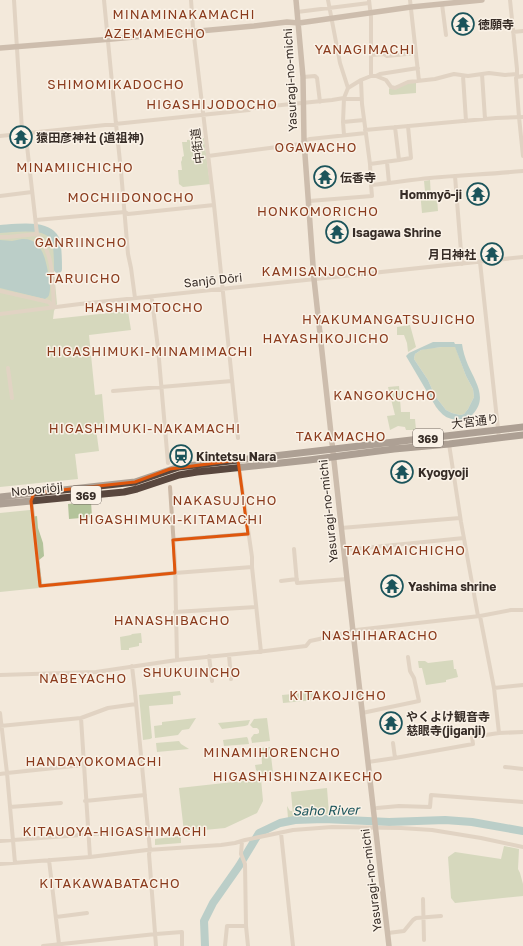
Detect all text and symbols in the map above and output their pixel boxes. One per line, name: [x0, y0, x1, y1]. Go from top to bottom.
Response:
district label: MINAMINAKAMACHI: [112, 6, 256, 22]
temple icon: 徳願寺: [450, 11, 476, 37]
place label: 徳願寺: [478, 17, 514, 32]
district label: AZEMAMECHO: [104, 25, 206, 41]
street label: Yasuragi-no-michi: [280, 28, 300, 132]
district label: YANAGIMACHI: [315, 41, 415, 57]
district label: SHIMOMIKADOCHO: [47, 76, 185, 92]
district label: HIGASHIJODOCHO: [146, 96, 278, 112]
temple icon: 猿田彦神社 (道祖神): [8, 124, 34, 150]
street label: 中街道: [187, 127, 207, 165]
place label: 猿田彦神社 (道祖神): [36, 130, 144, 145]
district label: OGAWACHO: [275, 139, 357, 155]
district label: MINAMIICHICHO: [16, 159, 134, 175]
temple icon: 伝香寺: [312, 164, 338, 190]
place label: 伝香寺: [340, 170, 376, 185]
temple icon: Hommyō-ji: [465, 181, 491, 207]
place label: Hommyō-ji: [400, 187, 462, 202]
district label: MOCHIIDONOCHO: [67, 189, 195, 205]
district label: HONKOMORICHO: [257, 203, 379, 219]
temple icon: Isagawa Shrine: [324, 219, 350, 245]
place label: Isagawa Shrine: [352, 225, 441, 240]
district label: GANRIINCHO: [35, 234, 127, 250]
temple icon: 月日神社: [479, 241, 505, 267]
place label: 月日神社: [428, 247, 476, 262]
district label: KAMISANJOCHO: [261, 263, 379, 279]
street label: Sanjō Dōri: [183, 269, 243, 291]
district label: TARUICHO: [47, 270, 121, 286]
district label: HASHIMOTOCHO: [84, 299, 204, 315]
district label: HYAKUMANGATSUJICHO: [302, 311, 476, 327]
district label: HAYASHIKOJICHO: [262, 330, 390, 346]
district label: HIGASHIMUKI-MINAMIMACHI: [47, 343, 253, 359]
district label: KANGOKUCHO: [333, 387, 437, 403]
street label: 大宮通り: [450, 411, 500, 431]
district label: HIGASHIMUKI-NAKAMACHI: [49, 420, 241, 436]
district label: TAKAMACHO: [296, 428, 386, 444]
road number: 369: [413, 429, 443, 447]
station icon: Kintetsu Nara: [168, 443, 194, 469]
place label: Kintetsu Nara: [196, 449, 276, 464]
street label: Yasuragi-no-michi: [315, 459, 341, 563]
temple icon: Kyogyoji: [389, 459, 415, 485]
place label: Kyogyoji: [418, 465, 469, 480]
street label: Noboriōji: [10, 479, 64, 499]
road number: 369: [71, 486, 101, 504]
district label: NAKASUJICHO: [173, 492, 277, 508]
district label: HIGASHIMUKI-KITAMACHI: [79, 511, 263, 527]
district label: TAKAMAICHICHO: [344, 542, 466, 558]
temple icon: Yashima shrine: [379, 573, 405, 599]
place label: Yashima shrine: [408, 579, 496, 594]
district label: HANASHIBACHO: [114, 612, 230, 628]
district label: NASHIHARACHO: [322, 627, 438, 643]
district label: SHUKUINCHO: [143, 664, 241, 680]
district label: NABEYACHO: [39, 670, 127, 686]
district label: KITAKOJICHO: [289, 687, 387, 703]
place label: やくよけ観音寺 慈眼寺(jiganji): [406, 709, 490, 738]
temple icon: やくよけ観音寺 慈眼寺(jiganji): [378, 710, 404, 736]
district label: MINAMIHORENCHO: [203, 744, 341, 760]
district label: HANDAYOKOMACHI: [25, 753, 163, 769]
district label: HIGASHISHINZAIKECHO: [213, 768, 383, 784]
water label: Saho River: [293, 801, 361, 819]
district label: KITAUOYA-HIGASHIMACHI: [23, 823, 207, 839]
street label: Yasuragi-no-michi: [357, 828, 385, 932]
district label: KITAKAWABATACHO: [39, 875, 181, 891]

